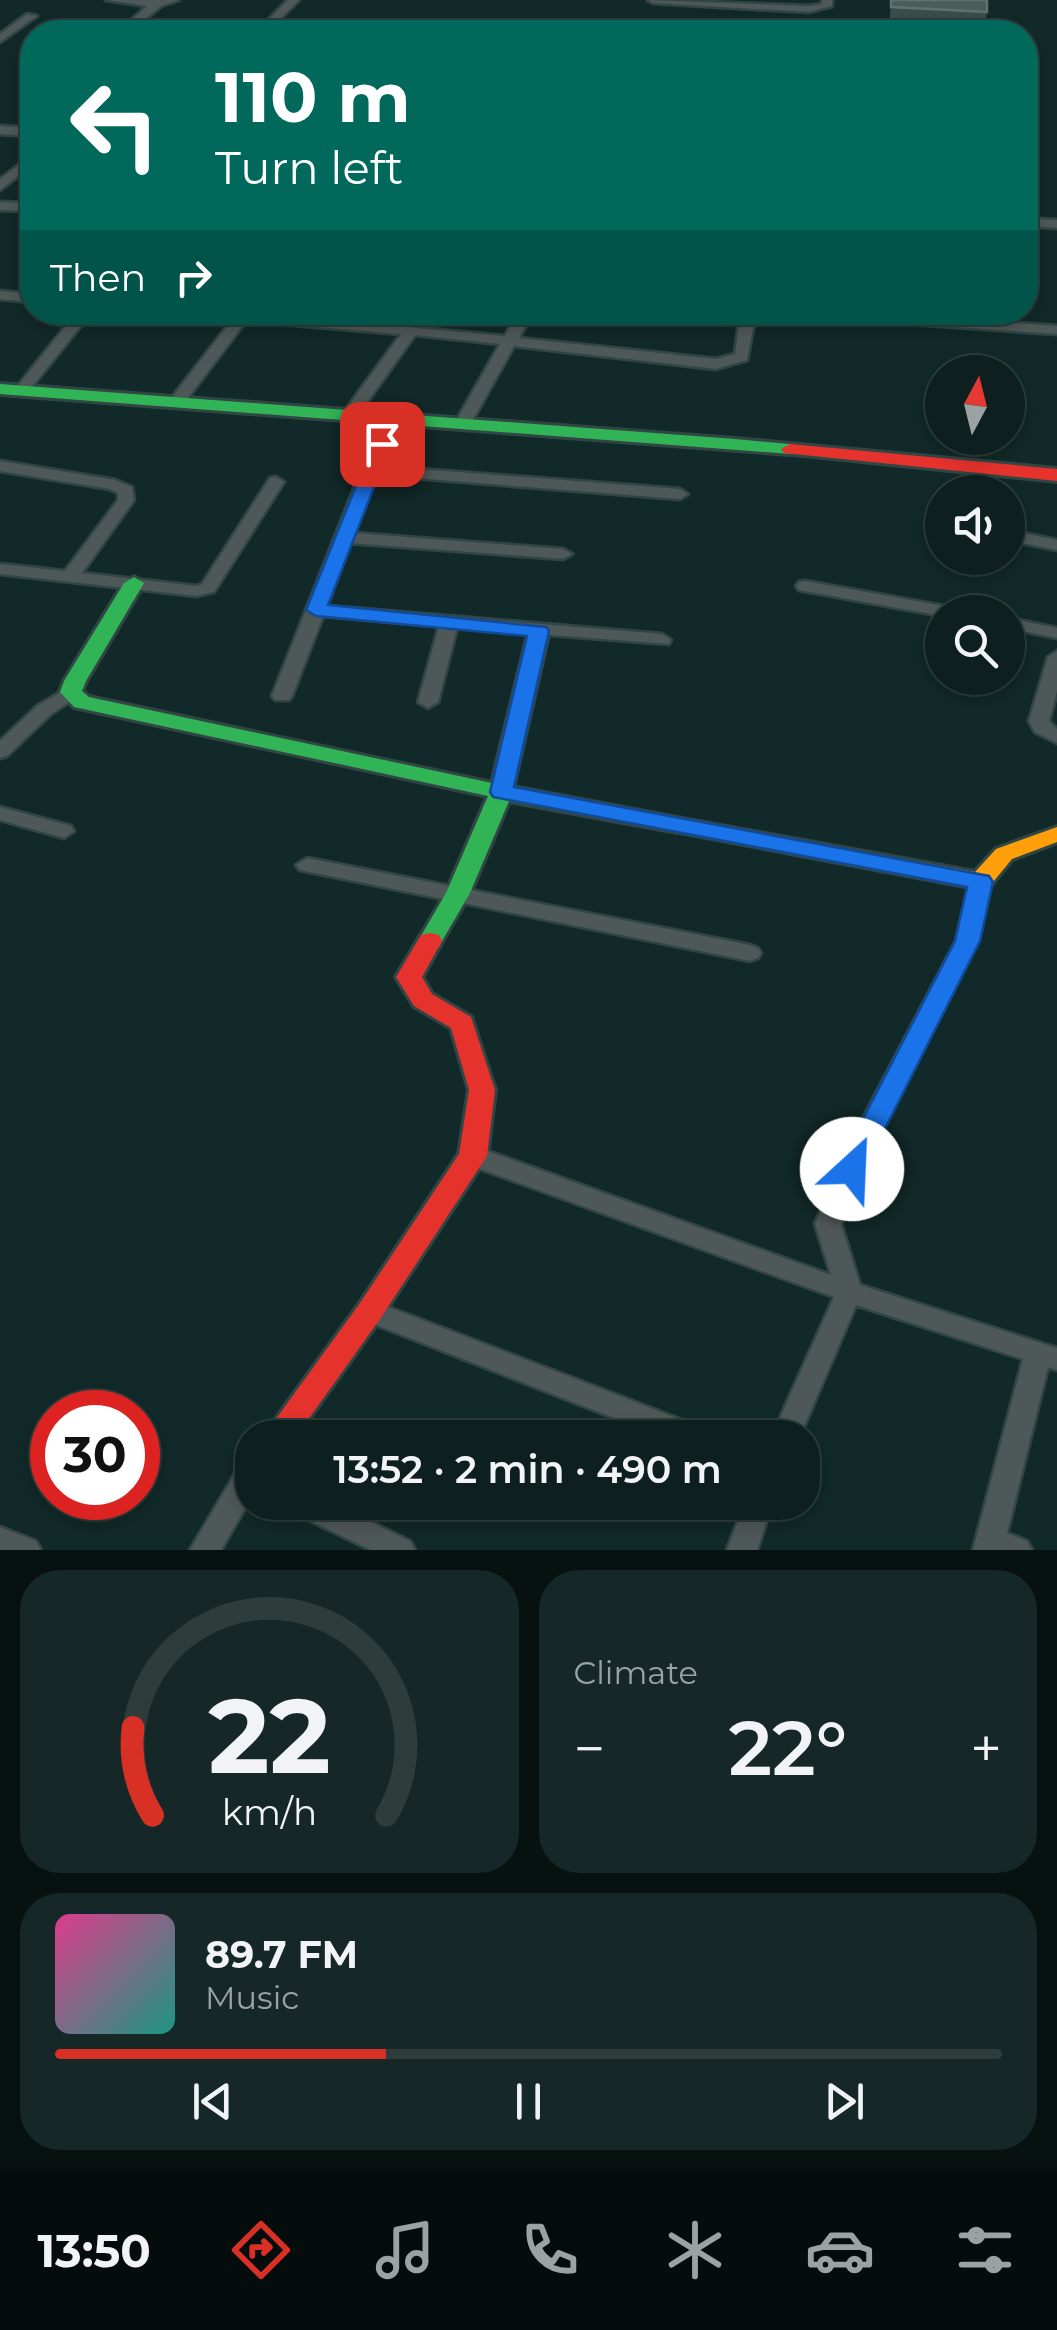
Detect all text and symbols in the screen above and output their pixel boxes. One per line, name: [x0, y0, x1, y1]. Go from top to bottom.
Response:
text: 110 m: [215, 54, 411, 140]
icon: left: [50, 60, 180, 190]
text: Turn left: [215, 140, 403, 195]
icon: right: [166, 250, 221, 305]
text: Then: [50, 254, 146, 301]
north arrow: [925, 355, 1025, 455]
map controls: [925, 355, 1025, 695]
pin: [340, 402, 425, 487]
icon: arrive: [355, 417, 410, 472]
button: sound: [925, 475, 1025, 575]
button: search: [925, 595, 1025, 695]
position arrow: [800, 1117, 904, 1221]
speed limit sign: 30: [30, 1390, 160, 1520]
text: 13:52 · 2 min · 490 m: [333, 1446, 722, 1493]
text: Climate: [574, 1653, 698, 1692]
text: 22: [208, 1672, 331, 1799]
text: 22°: [728, 1702, 847, 1794]
text: −: [574, 1715, 605, 1782]
text: +: [970, 1715, 1002, 1782]
text: km/h: [222, 1790, 317, 1834]
text: 89.7 FM: [205, 1931, 358, 1978]
text: Music: [205, 1978, 299, 2017]
icon: previous: [185, 2074, 240, 2129]
icon: pause: [501, 2074, 556, 2129]
icon: next: [817, 2074, 872, 2129]
icon: directions: [226, 2215, 296, 2285]
icon: music: [370, 2215, 440, 2285]
icon: phone: [515, 2215, 585, 2285]
icon: climate: [660, 2215, 730, 2285]
icon: car: [805, 2215, 875, 2285]
icon: filters: [950, 2215, 1020, 2285]
text: 13:50: [37, 2223, 151, 2278]

